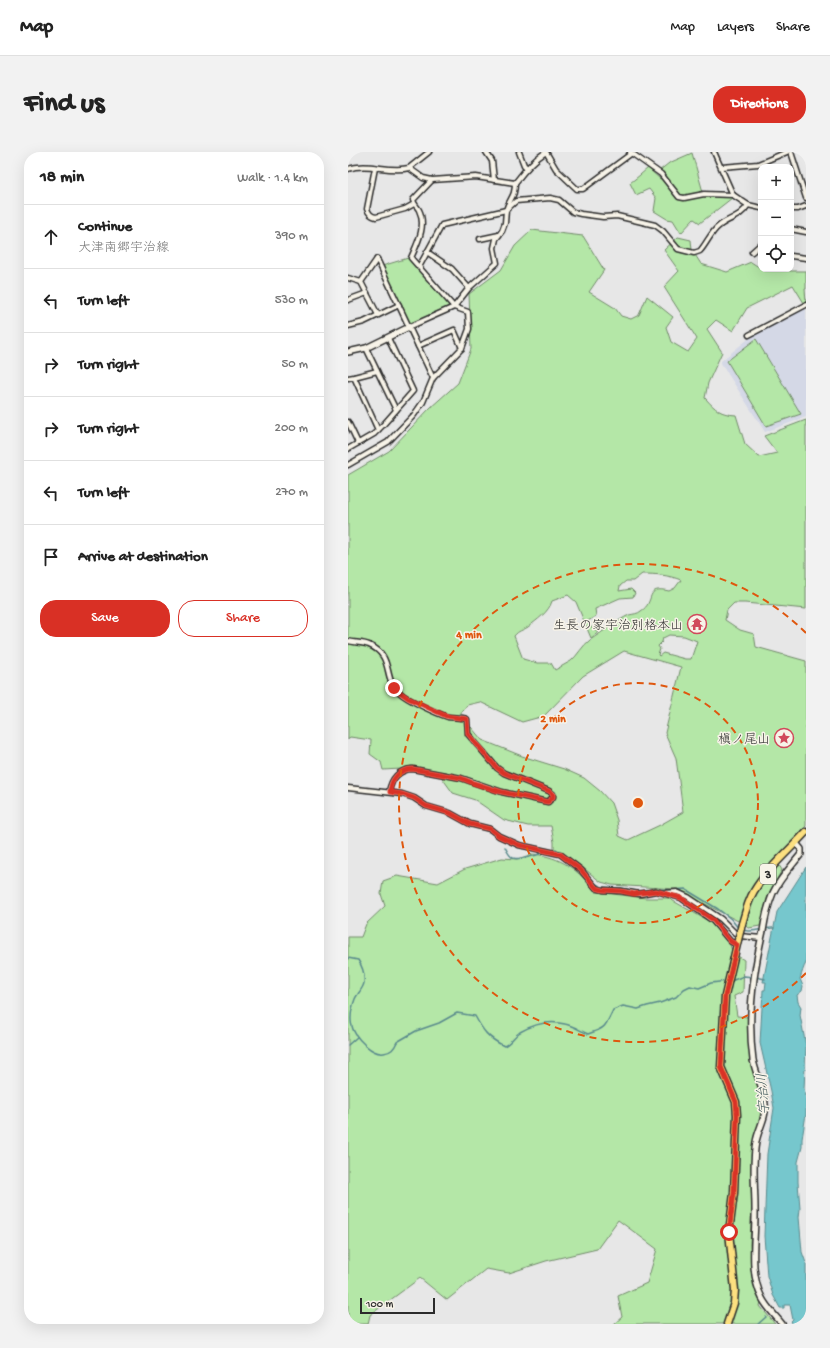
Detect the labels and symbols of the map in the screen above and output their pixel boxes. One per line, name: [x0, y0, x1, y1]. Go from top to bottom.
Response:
temple icon: 生長の家宇治別格本山: [686, 613, 708, 635]
place label: 生長の家宇治別格本山: [553, 618, 683, 634]
text: 4 min: [455, 629, 482, 643]
route end: [385, 679, 403, 697]
text: 2 min: [540, 713, 566, 727]
place icon: 槇ノ尾山: [773, 727, 795, 749]
place label: 槇ノ尾山: [718, 732, 770, 748]
centre of rings: [631, 796, 645, 810]
road number: 3: [760, 864, 776, 884]
water label: 宇治川: [754, 1072, 774, 1115]
route start: [720, 1223, 738, 1241]
scale bar: [360, 1296, 435, 1315]

